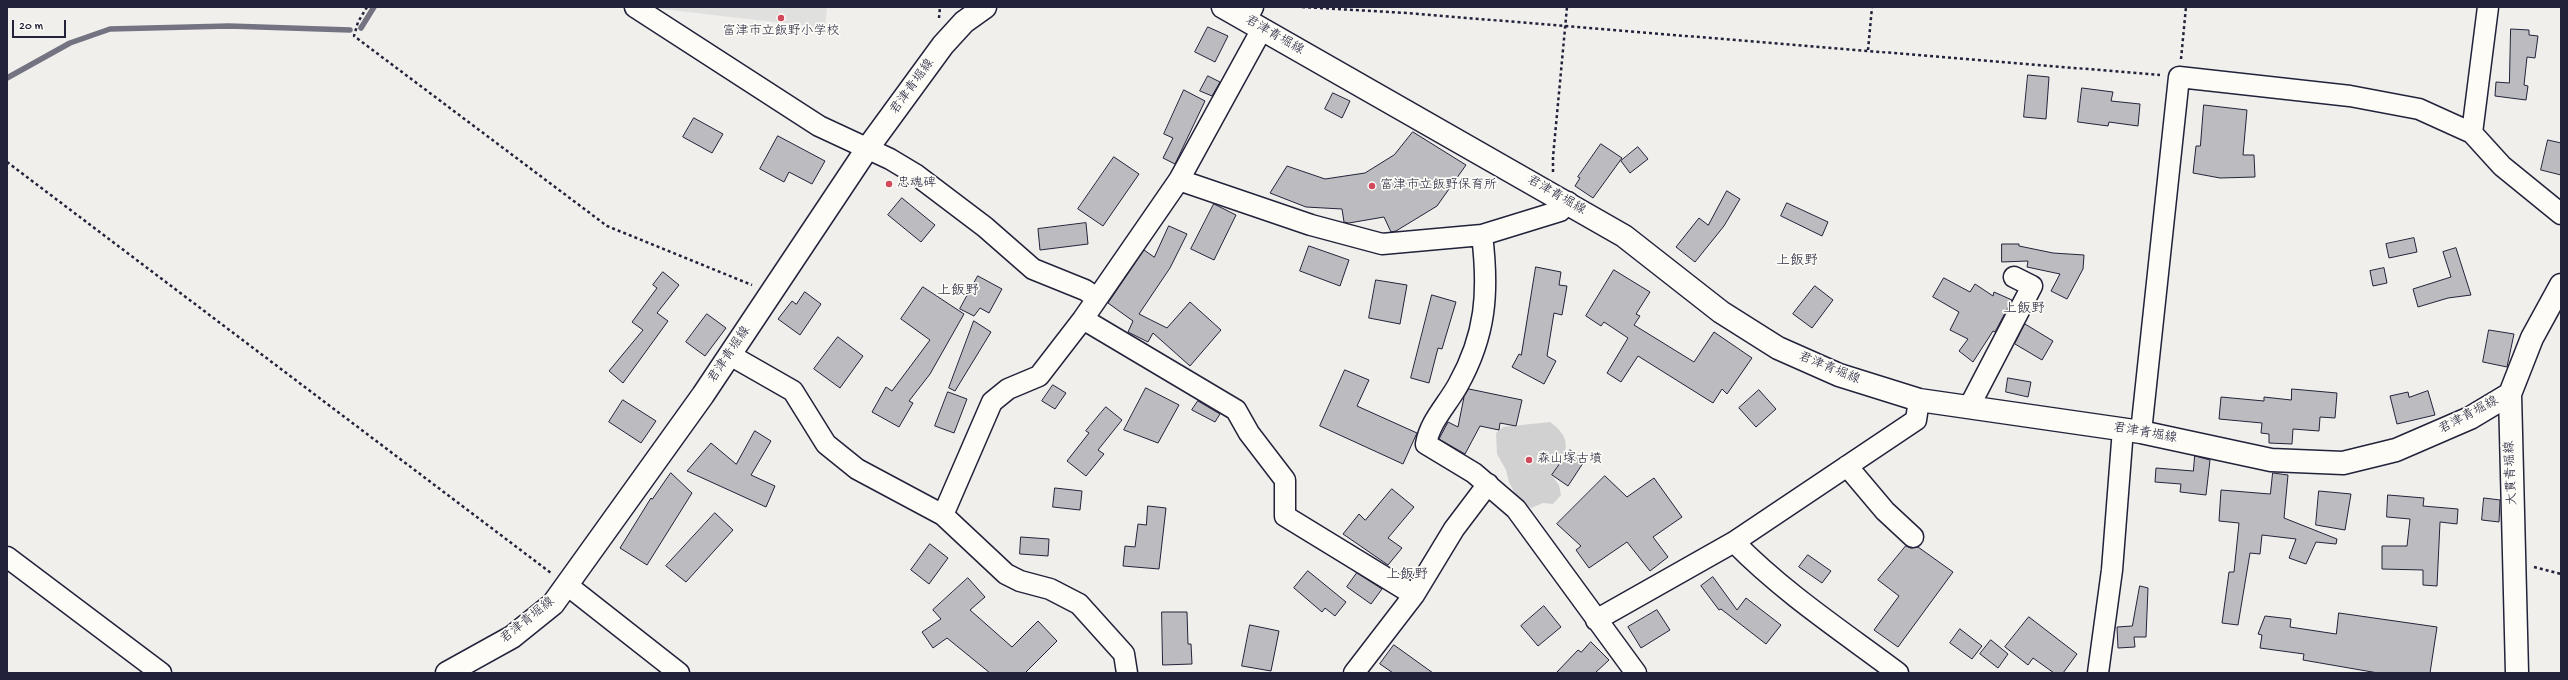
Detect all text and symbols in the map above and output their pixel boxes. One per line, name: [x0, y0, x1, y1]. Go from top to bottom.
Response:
scale bar: [14, 12, 68, 38]
marker: 富津市立飯野小学校: [776, 13, 786, 23]
street label: 君津青堀線: [1242, 13, 1306, 59]
text: 20 m: [19, 20, 43, 34]
place label: 富津市立飯野小学校: [723, 24, 839, 40]
street label: 君津青堀線: [888, 56, 938, 118]
street label: 君津青堀線: [1524, 173, 1588, 219]
place label: 忠魂碑: [897, 176, 936, 192]
place label: 富津市立飯野保育所: [1380, 178, 1497, 194]
marker: 忠魂碑: [884, 179, 894, 189]
marker: 富津市立飯野保育所: [1367, 181, 1377, 191]
district label: 上飯野: [1776, 254, 1818, 270]
district label: 上飯野: [937, 284, 979, 300]
district label: 上飯野: [2003, 302, 2045, 318]
street label: 君津青堀線: [705, 324, 755, 386]
street label: 君津青堀線: [1796, 350, 1862, 388]
street label: 君津青堀線: [2437, 394, 2501, 438]
street label: 君津青堀線: [2112, 421, 2178, 447]
street label: 大貫青堀線: [2503, 440, 2521, 506]
place label: 森山塚古墳: [1537, 452, 1602, 468]
marker: 森山塚古墳: [1524, 455, 1534, 465]
district label: 上飯野: [1386, 568, 1428, 584]
street label: 君津青堀線: [498, 594, 558, 648]

